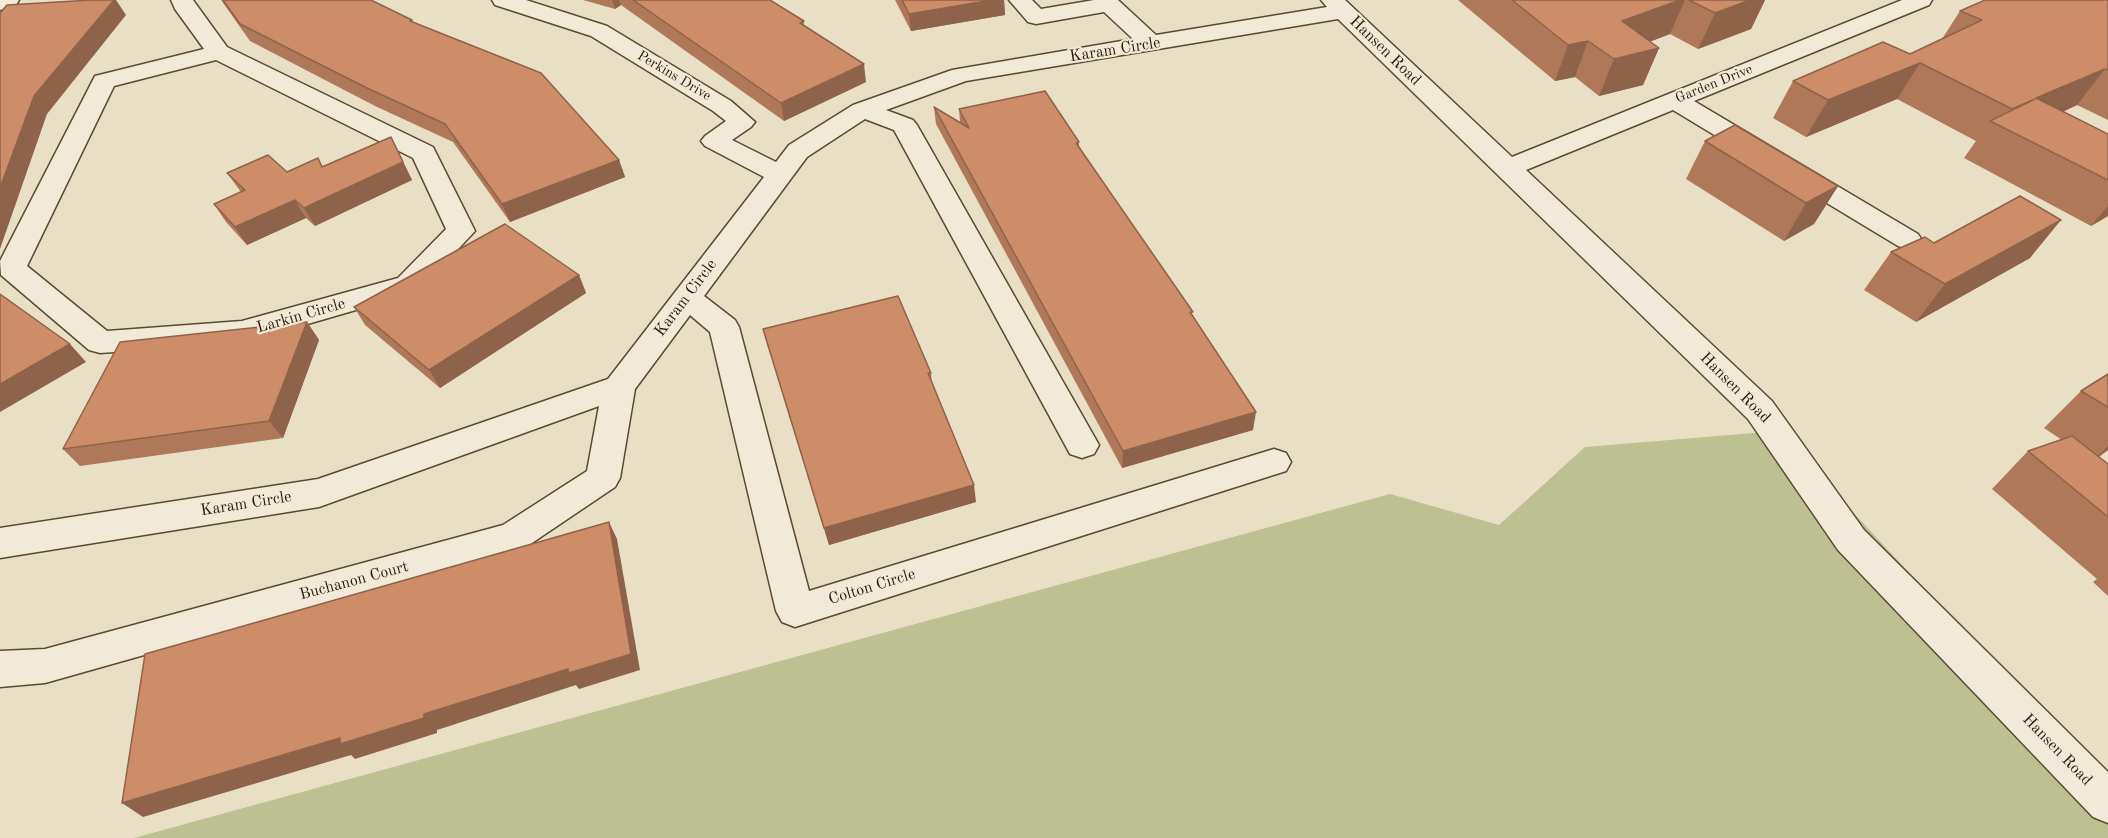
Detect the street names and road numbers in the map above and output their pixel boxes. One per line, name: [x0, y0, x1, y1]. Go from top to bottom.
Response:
street label: Hansen Road: [1345, 12, 1425, 90]
street label: Karam Circle: [1068, 33, 1162, 67]
street label: Perkins Drive: [634, 47, 714, 105]
street label: Garden Drive: [1673, 61, 1755, 107]
street label: Karam Circle: [651, 256, 721, 340]
street label: Larkin Circle: [255, 294, 347, 338]
street label: Hansen Road: [1696, 349, 1774, 427]
street label: Karam Circle: [199, 487, 293, 521]
street label: Buchanon Court: [297, 557, 411, 605]
street label: Colton Circle: [826, 565, 918, 609]
street label: Hansen Road: [2018, 710, 2096, 790]

